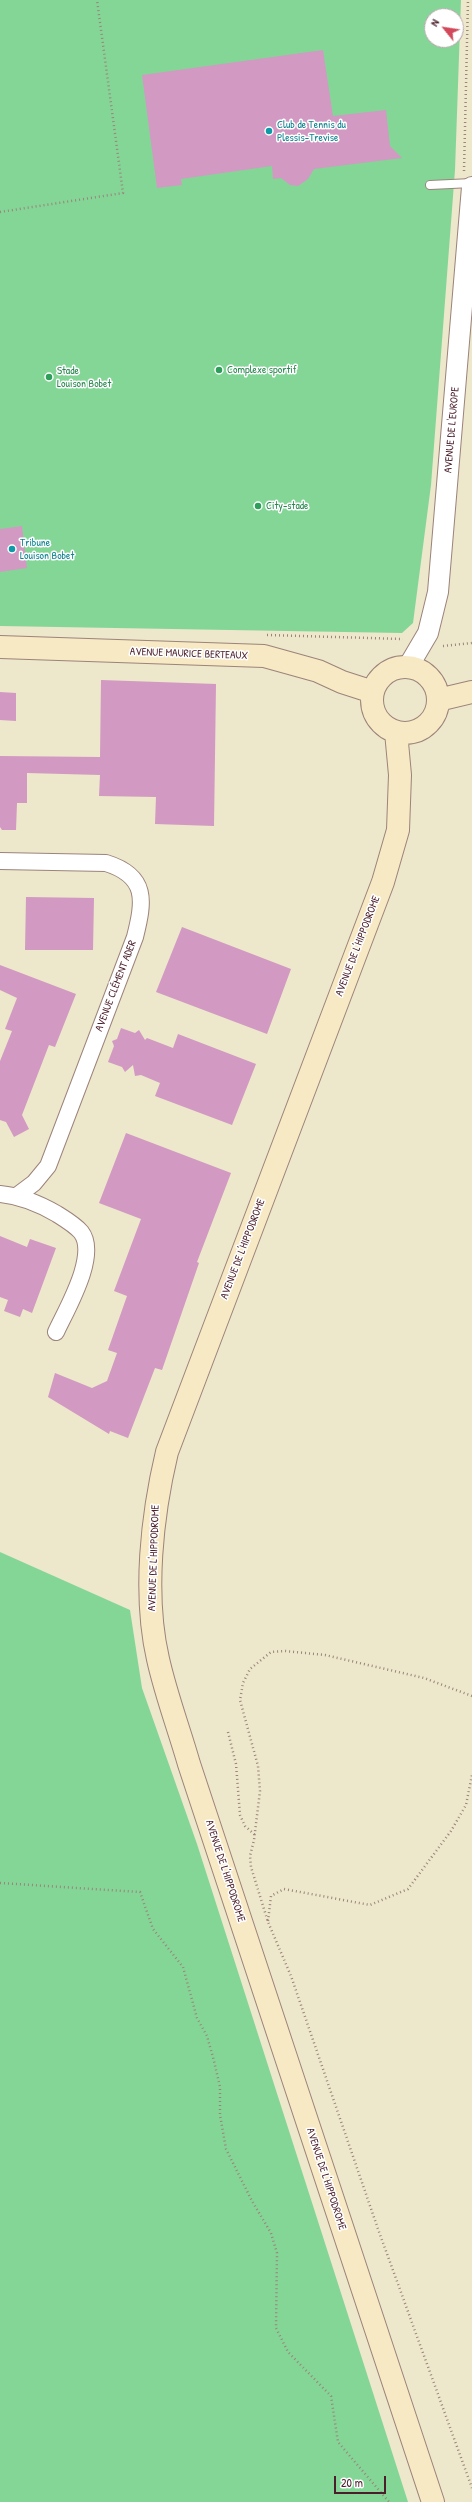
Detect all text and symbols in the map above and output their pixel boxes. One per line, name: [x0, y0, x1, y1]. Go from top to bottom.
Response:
north arrow: [424, 8, 464, 48]
text: N: [427, 16, 442, 29]
place label: Club de Tennis du Plessis-Trevise: [277, 118, 346, 144]
marker: Club de Tennis du Plessis-Trevise: [264, 126, 274, 136]
place label: Complexe sportif: [227, 363, 297, 377]
place label: Stade Louison Bobet: [57, 364, 111, 390]
marker: Complexe sportif: [214, 365, 224, 375]
marker: Stade Louison Bobet: [44, 372, 54, 382]
street label: AVENUE DE L'EUROPE: [442, 386, 462, 474]
place label: City-stade: [266, 499, 308, 513]
marker: City-stade: [253, 501, 263, 511]
place label: Tribune Louison Bobet: [20, 536, 74, 562]
marker: Tribune Louison Bobet: [7, 544, 17, 554]
street label: AVENUE MAURICE BERTEAUX: [130, 645, 248, 663]
street label: AVENUE DE L'HIPPODROME: [333, 894, 383, 998]
street label: AVENUE CLÉMENT ADER: [93, 939, 139, 1033]
street label: AVENUE DE L'HIPPODROME: [218, 1197, 268, 1301]
street label: AVENUE DE L'HIPPODROME: [146, 1505, 162, 1611]
street label: AVENUE DE L'HIPPODROME: [202, 1818, 248, 1924]
street label: AVENUE DE L'HIPPODROME: [303, 2126, 349, 2232]
scale bar: [336, 2468, 388, 2494]
text: 20 m: [341, 2474, 363, 2491]

